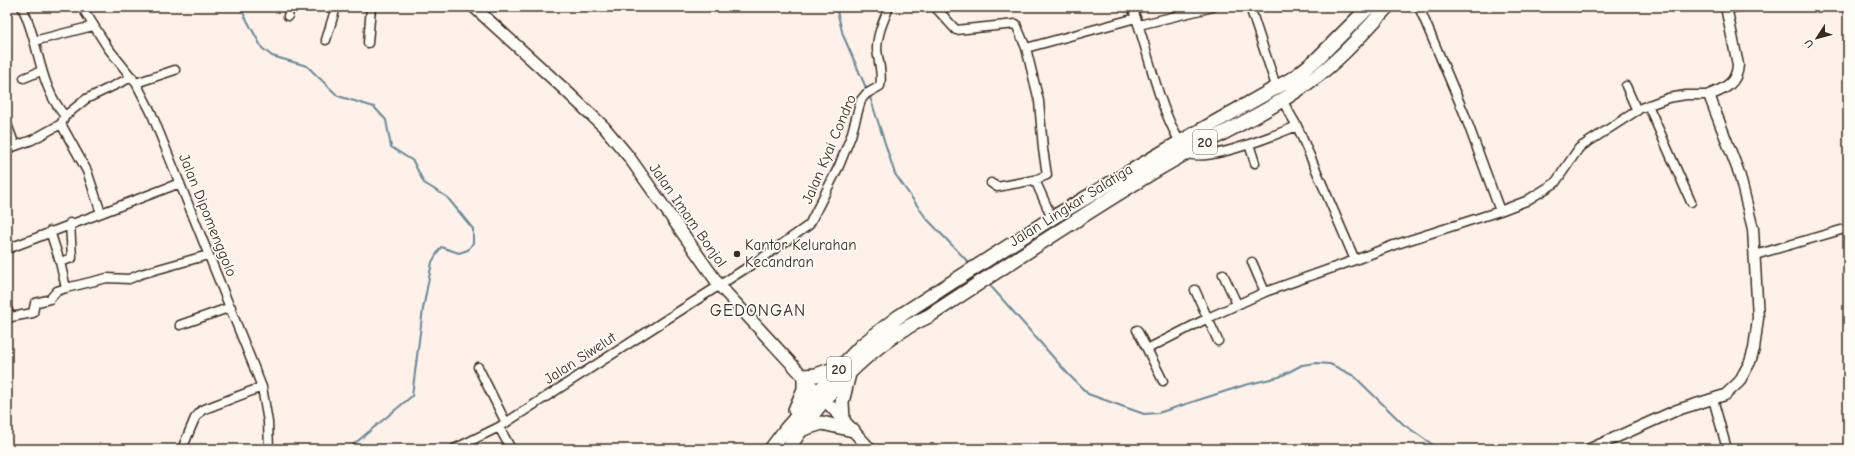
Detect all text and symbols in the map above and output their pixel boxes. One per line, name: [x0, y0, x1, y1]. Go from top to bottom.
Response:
north arrow: [1797, 18, 1837, 58]
text: U: [1802, 37, 1817, 50]
street label: Jalan Kyai Condro: [798, 92, 860, 206]
road number: 20: [1193, 130, 1217, 154]
street label: Jalan Dipomenggolo: [175, 151, 241, 279]
street label: Jalan Imam Bonjol: [645, 160, 731, 270]
street label: Jalan Lingkar Salatiga: [1006, 160, 1136, 250]
place label: Kantor Kelurahan Kecandran: [745, 236, 857, 271]
marker: Kantor Kelurahan Kecandran: [732, 249, 742, 259]
district label: GEDONGAN: [710, 301, 806, 320]
street label: Jalan Siwelut: [541, 328, 620, 388]
road number: 20: [827, 357, 851, 381]

